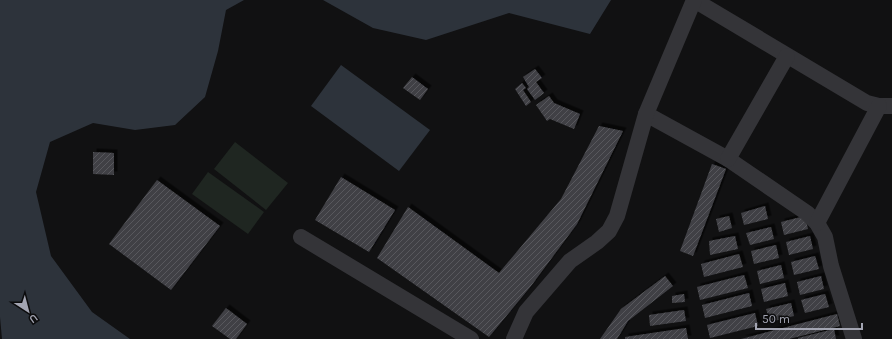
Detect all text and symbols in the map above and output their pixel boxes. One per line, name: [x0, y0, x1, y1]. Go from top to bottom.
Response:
north arrow: [8, 291, 48, 331]
scale bar: [756, 305, 862, 331]
text: U: [27, 311, 40, 326]
text: 50 m: [762, 312, 790, 326]

